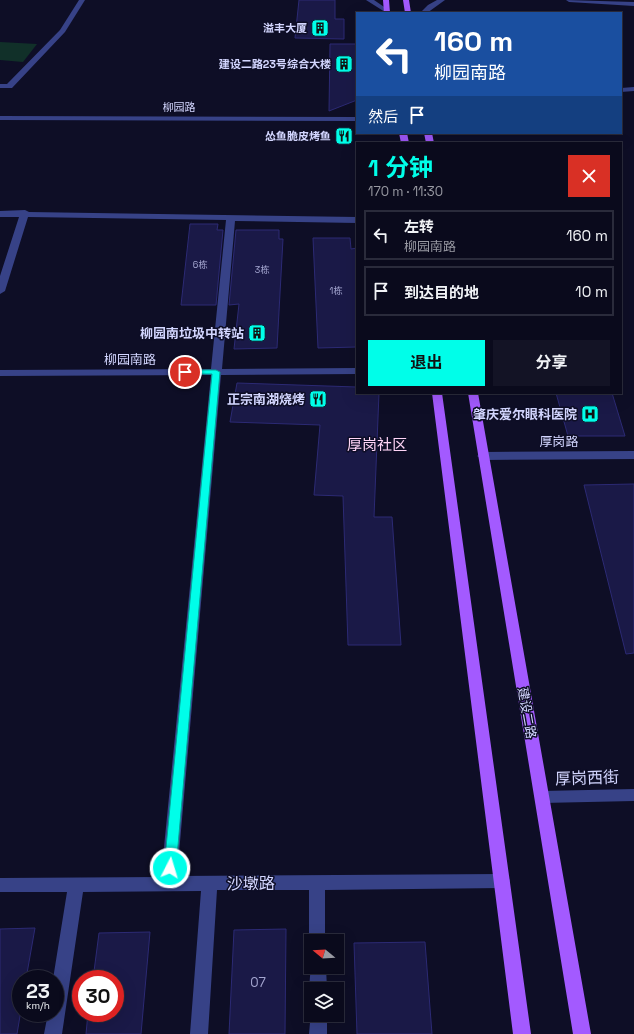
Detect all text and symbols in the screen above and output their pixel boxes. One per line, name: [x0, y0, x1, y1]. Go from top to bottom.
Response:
building icon: 溢丰大厦: [310, 18, 330, 38]
place label: 溢丰大厦: [263, 21, 307, 35]
text: 160 m: [434, 23, 513, 59]
icon: left: [368, 28, 420, 80]
building icon: 建设二路23号综合大楼: [334, 54, 354, 74]
place label: 建设二路23号综合大楼: [219, 57, 331, 71]
text: 柳园南路: [434, 61, 506, 84]
street label: 柳园路: [163, 100, 196, 114]
icon: arrive: [406, 104, 428, 126]
text: 然后: [368, 107, 398, 126]
restaurant icon: 怂鱼脆皮烤鱼: [334, 126, 354, 146]
place label: 怂鱼脆皮烤鱼: [265, 129, 331, 143]
text: 1 分钟: [368, 152, 433, 183]
button: close: [568, 155, 610, 197]
text: 170 m · 11:30: [368, 183, 443, 200]
text: 左转: [404, 217, 434, 236]
icon: left: [370, 224, 392, 246]
text: 160 m: [566, 226, 608, 245]
text: 柳园南路: [404, 238, 456, 255]
house number: 6栋: [193, 259, 207, 271]
house number: 3栋: [255, 264, 269, 276]
icon: arrive: [370, 280, 392, 302]
text: 10 m: [575, 282, 608, 301]
text: 到达目的地: [404, 283, 479, 302]
house number: 1栋: [330, 285, 342, 297]
building icon: 柳园南垃圾中转站: [247, 323, 267, 343]
place label: 柳园南垃圾中转站: [140, 325, 244, 342]
button: 退出: [368, 340, 485, 386]
button: 分享: [493, 340, 610, 386]
street label: 柳园南路: [104, 351, 156, 368]
pin: [168, 355, 202, 389]
icon: arrive: [174, 361, 196, 383]
restaurant icon: 正宗南湖烧烤: [308, 389, 328, 409]
place label: 正宗南湖烧烤: [227, 391, 305, 408]
hospital icon: 肇庆爱尔眼科医院: [580, 404, 600, 424]
place label: 肇庆爱尔眼科医院: [473, 406, 577, 423]
street label: 厚岗路: [539, 433, 579, 450]
district label: 厚岗社区: [347, 435, 407, 454]
street label: 建设二路: [514, 686, 540, 740]
street label: 厚岗西街: [555, 766, 619, 790]
position arrow: [149, 847, 191, 889]
street label: 沙墩路: [227, 873, 275, 894]
north arrow: [304, 934, 344, 974]
map controls: [304, 934, 344, 1022]
speed limit sign: 30: [72, 970, 124, 1022]
house number: 07: [250, 974, 266, 991]
text: 23: [26, 978, 50, 1004]
button: layers: [304, 982, 344, 1022]
text: km/h: [26, 999, 50, 1012]

